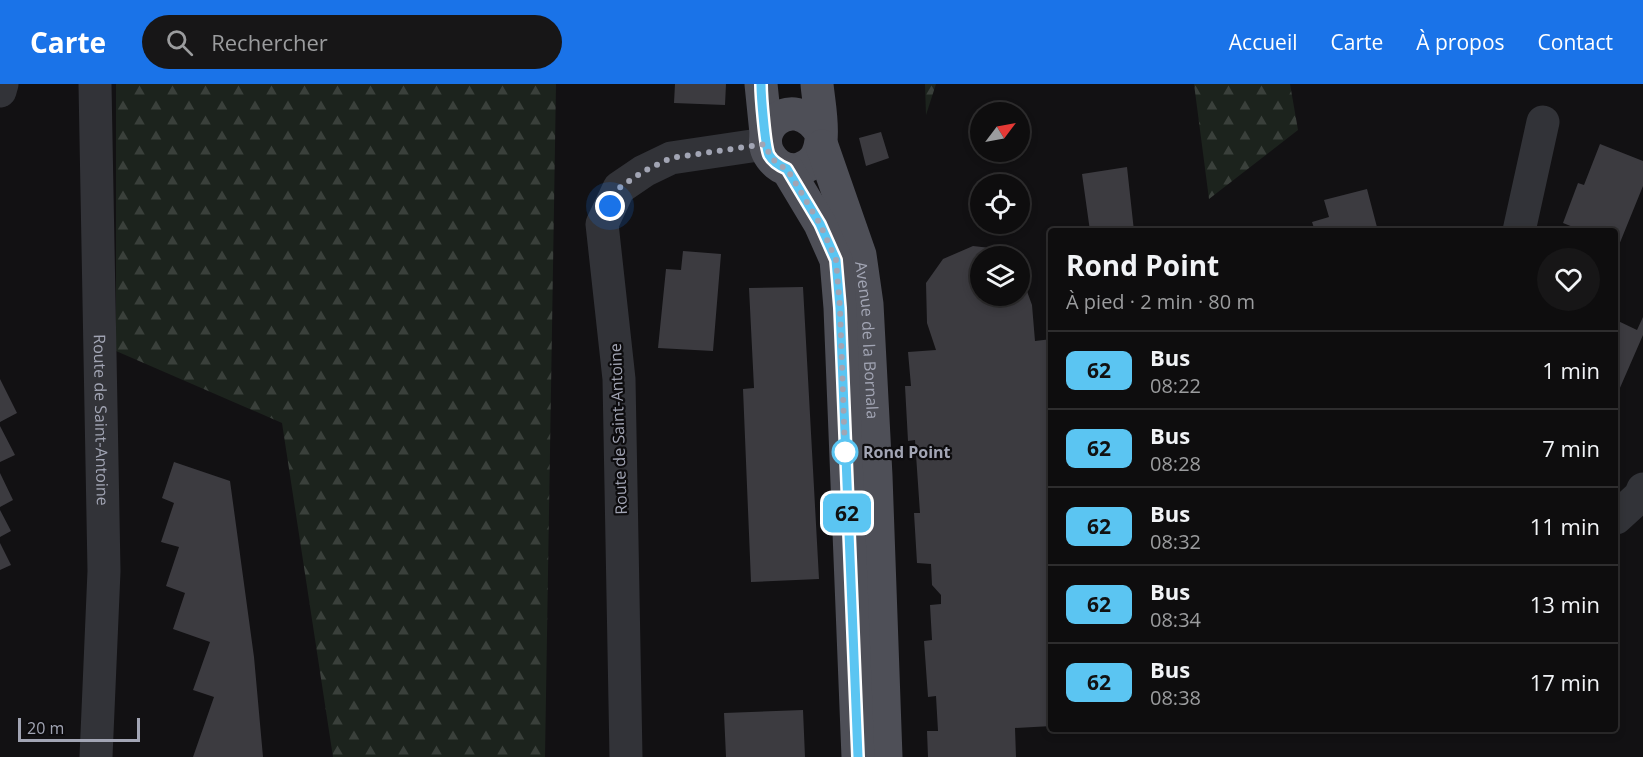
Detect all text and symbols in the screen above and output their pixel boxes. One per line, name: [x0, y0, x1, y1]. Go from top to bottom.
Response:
search box: [142, 15, 562, 69]
text: Carte: [30, 23, 106, 61]
icon: search: [163, 26, 196, 59]
text: Rechercher: [211, 27, 328, 57]
text: Accueil: [1229, 28, 1297, 56]
text: Carte: [1330, 28, 1383, 56]
text: À propos: [1416, 28, 1505, 56]
text: Contact: [1538, 28, 1613, 56]
north arrow: [970, 102, 1030, 162]
map controls: [970, 102, 1030, 306]
button: locate: [970, 174, 1030, 234]
your location: [595, 191, 625, 221]
button: layers: [970, 246, 1030, 306]
text: Rond Point: [1066, 246, 1219, 284]
button: heart: [1537, 248, 1600, 311]
street label: Avenue de la Bornala: [850, 260, 884, 420]
text: À pied · 2 min · 80 m: [1066, 288, 1255, 315]
street label: Route de Saint-Antoine: [89, 334, 114, 506]
text: Bus: [1150, 342, 1190, 372]
street label: Route de Saint-Antoine: [604, 343, 632, 515]
text: 1 min: [1542, 355, 1600, 385]
text: 62: [1087, 356, 1111, 384]
text: 08:22: [1150, 372, 1201, 399]
text: Bus: [1150, 420, 1190, 450]
text: 7 min: [1542, 433, 1600, 463]
text: 62: [1087, 434, 1111, 462]
marker: Rond Point: [832, 439, 858, 465]
place label: Rond Point: [863, 441, 951, 463]
text: 08:28: [1150, 450, 1201, 477]
line badge: 62: [820, 494, 874, 532]
text: Bus: [1150, 498, 1190, 528]
text: 62: [835, 499, 859, 527]
text: 11 min: [1530, 511, 1600, 541]
text: 62: [1087, 512, 1111, 540]
text: 08:32: [1150, 528, 1201, 555]
text: Bus: [1150, 576, 1190, 606]
text: 13 min: [1530, 589, 1600, 619]
text: 62: [1087, 590, 1111, 618]
text: 08:34: [1150, 606, 1201, 633]
text: Bus: [1150, 654, 1190, 684]
text: 17 min: [1530, 667, 1600, 697]
text: 62: [1087, 668, 1111, 696]
text: 08:38: [1150, 684, 1201, 711]
scale bar: [18, 715, 140, 742]
text: 20 m: [27, 717, 64, 739]

